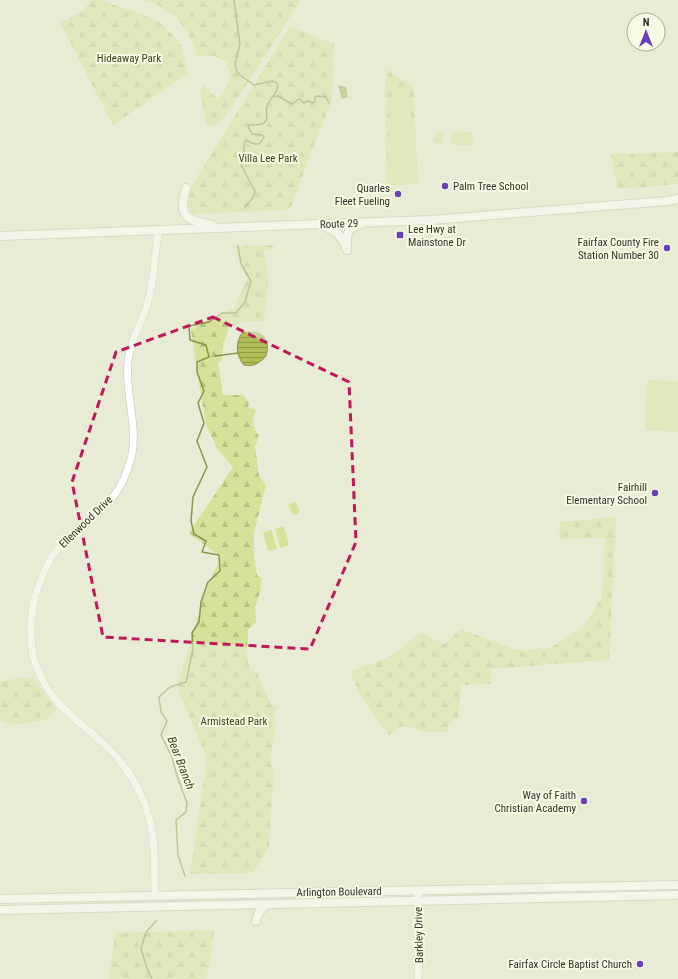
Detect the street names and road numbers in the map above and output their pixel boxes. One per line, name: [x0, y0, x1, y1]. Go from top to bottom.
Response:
street label: Route 29: [320, 217, 358, 231]
street label: Ellenwood Drive: [57, 493, 115, 551]
street label: Arlington Boulevard: [296, 885, 382, 899]
street label: Barkley Drive: [412, 907, 426, 963]

